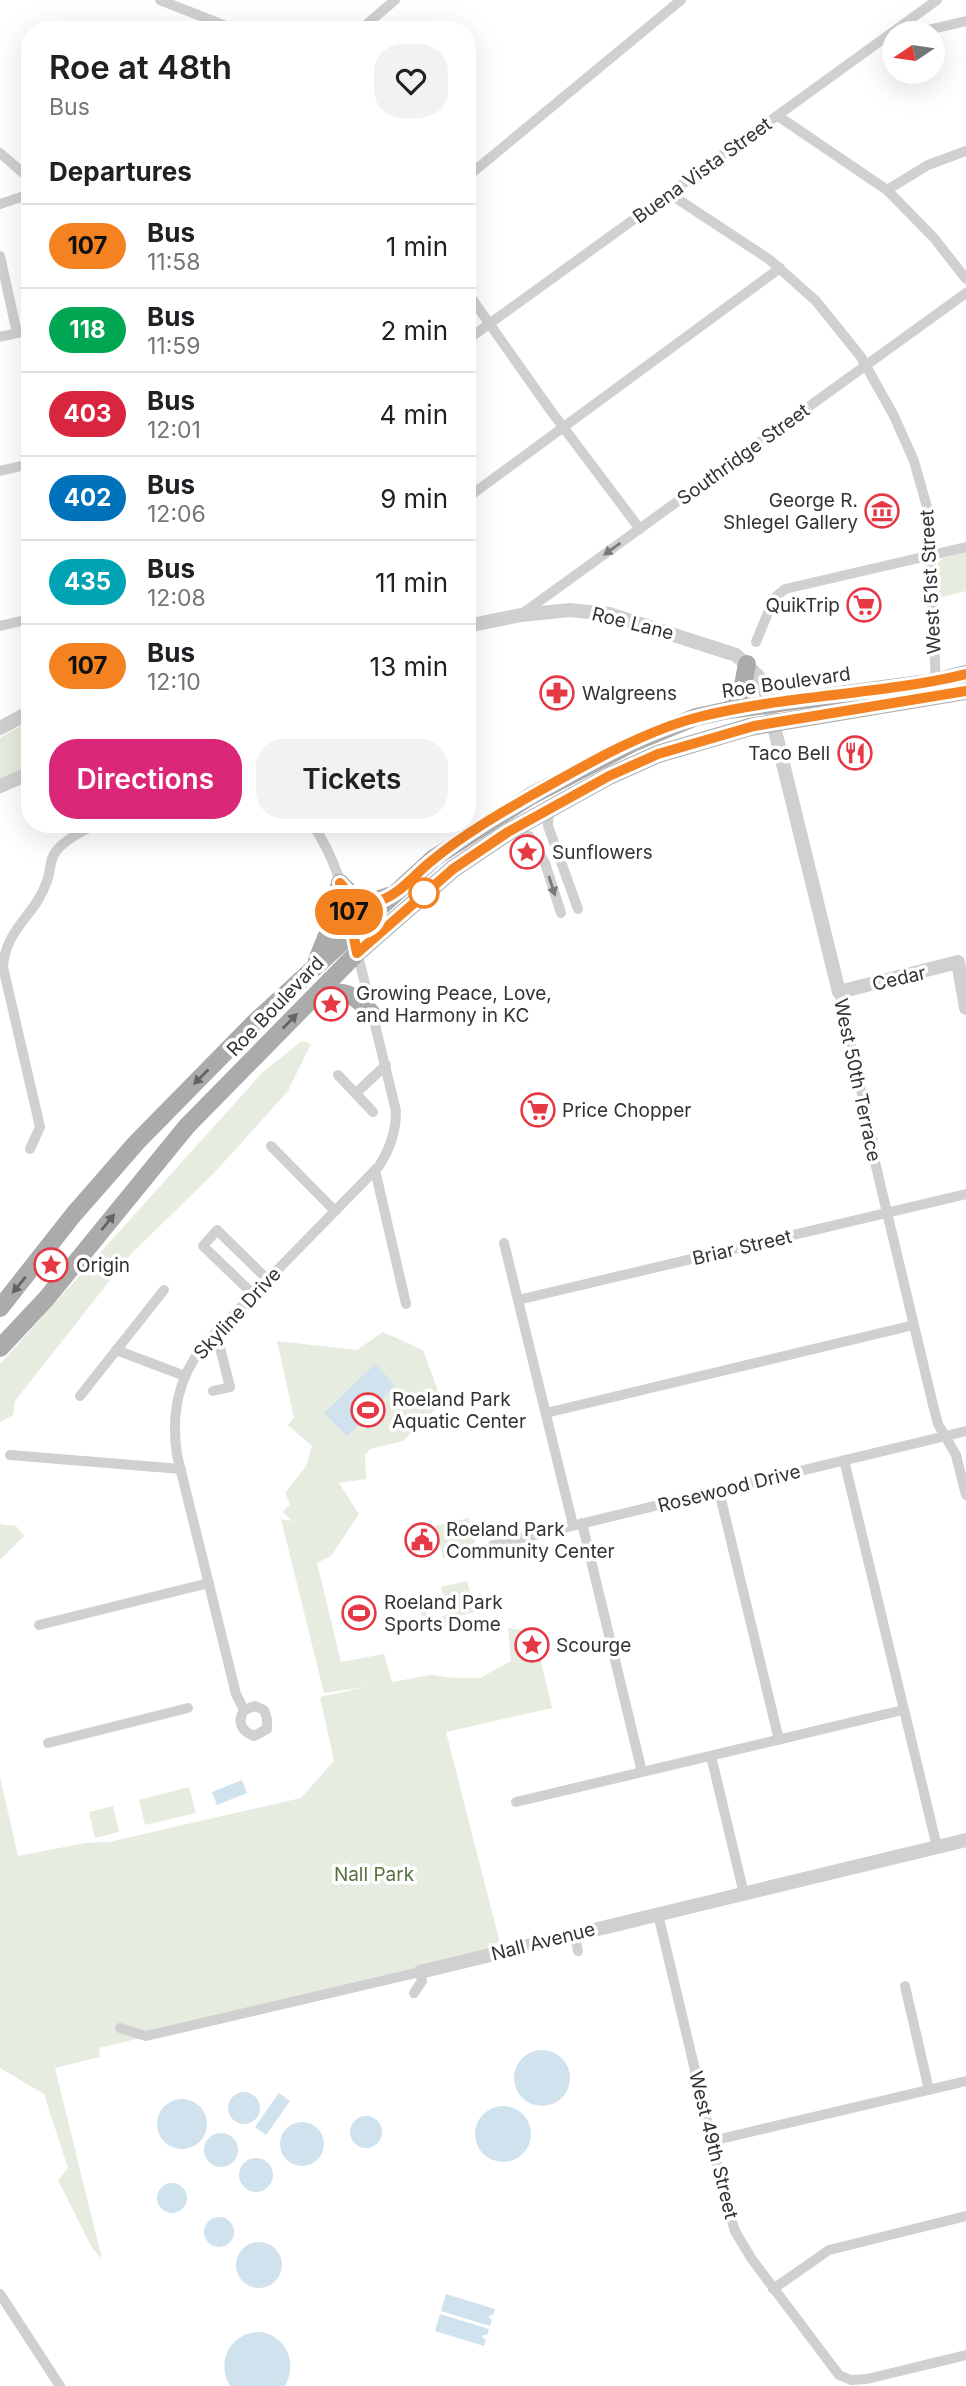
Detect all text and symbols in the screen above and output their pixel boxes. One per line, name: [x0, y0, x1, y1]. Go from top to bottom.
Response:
north arrow: [882, 21, 945, 84]
map controls: [882, 21, 945, 84]
button: heart: [374, 44, 448, 118]
text: Roe at 48th: [49, 47, 232, 87]
text: Bus: [49, 93, 90, 121]
street label: Buena Vista Street: [629, 112, 776, 228]
text: Departures: [49, 156, 192, 187]
text: Bus: [147, 217, 195, 248]
text: 107: [67, 231, 108, 260]
text: 1 min: [386, 231, 448, 262]
text: 11:58: [147, 248, 201, 276]
text: Bus: [147, 301, 195, 332]
text: 118: [69, 315, 106, 344]
text: 2 min: [380, 315, 448, 346]
text: 11:59: [147, 332, 201, 360]
text: Bus: [147, 385, 195, 416]
text: 403: [64, 399, 111, 428]
text: 4 min: [379, 399, 448, 430]
street label: Southridge Street: [673, 399, 814, 510]
text: 12:01: [147, 416, 201, 444]
text: Bus: [147, 469, 195, 500]
text: 402: [64, 483, 111, 512]
text: 9 min: [380, 483, 448, 514]
place label: George R. Shlegel Gallery: [723, 489, 858, 534]
museum icon: George R. Shlegel Gallery: [863, 492, 901, 530]
text: 12:06: [147, 500, 206, 528]
street label: West 51st Street: [915, 509, 946, 655]
one-way arrow: [603, 542, 621, 556]
text: Bus: [147, 553, 195, 584]
text: 435: [64, 567, 111, 596]
text: 11 min: [375, 567, 448, 598]
text: 12:08: [147, 584, 206, 612]
supermarket icon: QuikTrip: [845, 586, 883, 624]
place label: QuikTrip: [765, 594, 840, 617]
street label: Roe Lane: [590, 602, 676, 645]
text: Bus: [147, 637, 195, 668]
text: 107: [67, 651, 108, 680]
text: 13 min: [370, 651, 448, 682]
street label: Roe Boulevard: [720, 662, 852, 703]
text: 12:10: [147, 668, 201, 696]
pharmacy icon: Walgreens: [538, 674, 576, 712]
place label: Walgreens: [582, 682, 677, 705]
restaurant icon: Taco Bell: [836, 734, 874, 772]
button: Directions: [49, 739, 242, 819]
button: Tickets: [256, 739, 448, 819]
place label: Taco Bell: [748, 742, 830, 765]
place icon: Sunflowers: [508, 833, 546, 871]
place label: Sunflowers: [552, 841, 653, 864]
one-way arrow: [548, 876, 558, 897]
unlabelled marker: [409, 878, 439, 908]
line badge: 107: [309, 889, 389, 935]
text: 107: [329, 897, 369, 926]
street label: Roe Boulevard: [222, 952, 329, 1061]
street label: Cedar: [870, 961, 928, 996]
place label: Growing Peace, Love, and Harmony in KC: [356, 982, 552, 1027]
place icon: Growing Peace, Love, and Harmony in KC: [312, 985, 350, 1023]
street label: West 50th Terrace: [829, 996, 886, 1164]
one-way arrow: [281, 1013, 298, 1030]
one-way arrow: [194, 1068, 210, 1085]
supermarket icon: Price Chopper: [519, 1091, 557, 1129]
place label: Price Chopper: [562, 1099, 691, 1122]
one-way arrow: [101, 1213, 116, 1231]
street label: Briar Street: [690, 1225, 794, 1270]
place icon: Origin: [32, 1246, 70, 1284]
place label: Origin: [76, 1254, 130, 1277]
street label: Skyline Drive: [189, 1263, 286, 1364]
one-way arrow: [12, 1276, 27, 1293]
place label: Roeland Park Aquatic Center: [392, 1388, 526, 1433]
sports icon: Roeland Park Aquatic Center: [349, 1391, 387, 1429]
street label: Rosewood Drive: [655, 1460, 803, 1517]
place label: Roeland Park Community Center: [446, 1518, 615, 1563]
public building icon: Roeland Park Community Center: [403, 1521, 441, 1559]
place label: Roeland Park Sports Dome: [384, 1591, 503, 1636]
sports icon: Roeland Park Sports Dome: [340, 1594, 378, 1632]
place icon: Scourge: [513, 1626, 551, 1664]
place label: Scourge: [556, 1634, 631, 1657]
park label: Nall Park: [334, 1863, 415, 1886]
street label: Nall Avenue: [489, 1917, 597, 1965]
street label: West 49th Street: [684, 2069, 743, 2221]

